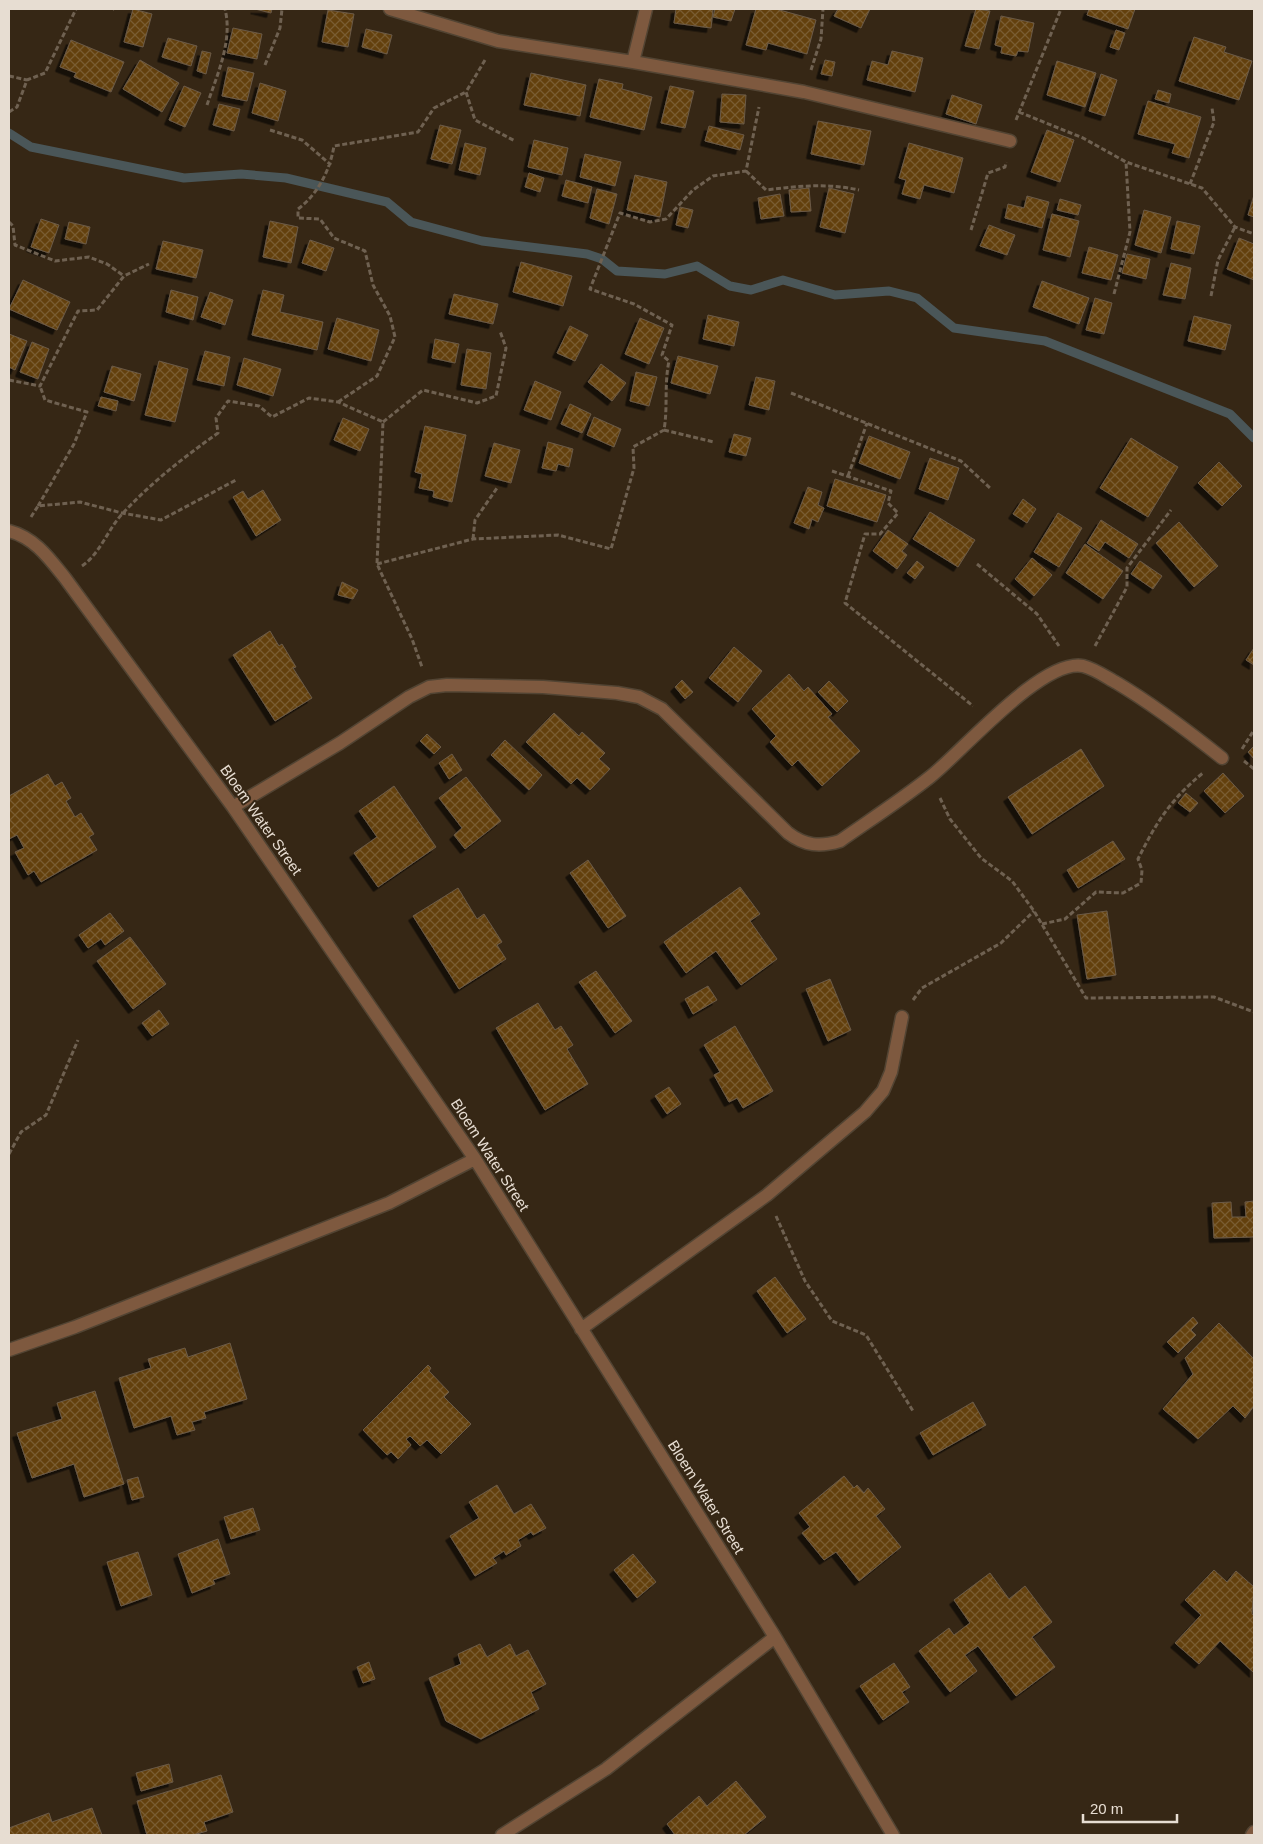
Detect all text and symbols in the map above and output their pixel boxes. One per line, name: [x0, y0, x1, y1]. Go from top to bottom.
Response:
street label: Bloem Water Street: [217, 761, 306, 879]
street label: Bloem Water Street: [448, 1095, 533, 1215]
street label: Bloem Water Street: [665, 1437, 749, 1557]
scale bar: [1083, 1792, 1177, 1824]
text: 20 m: [1090, 1800, 1123, 1817]

